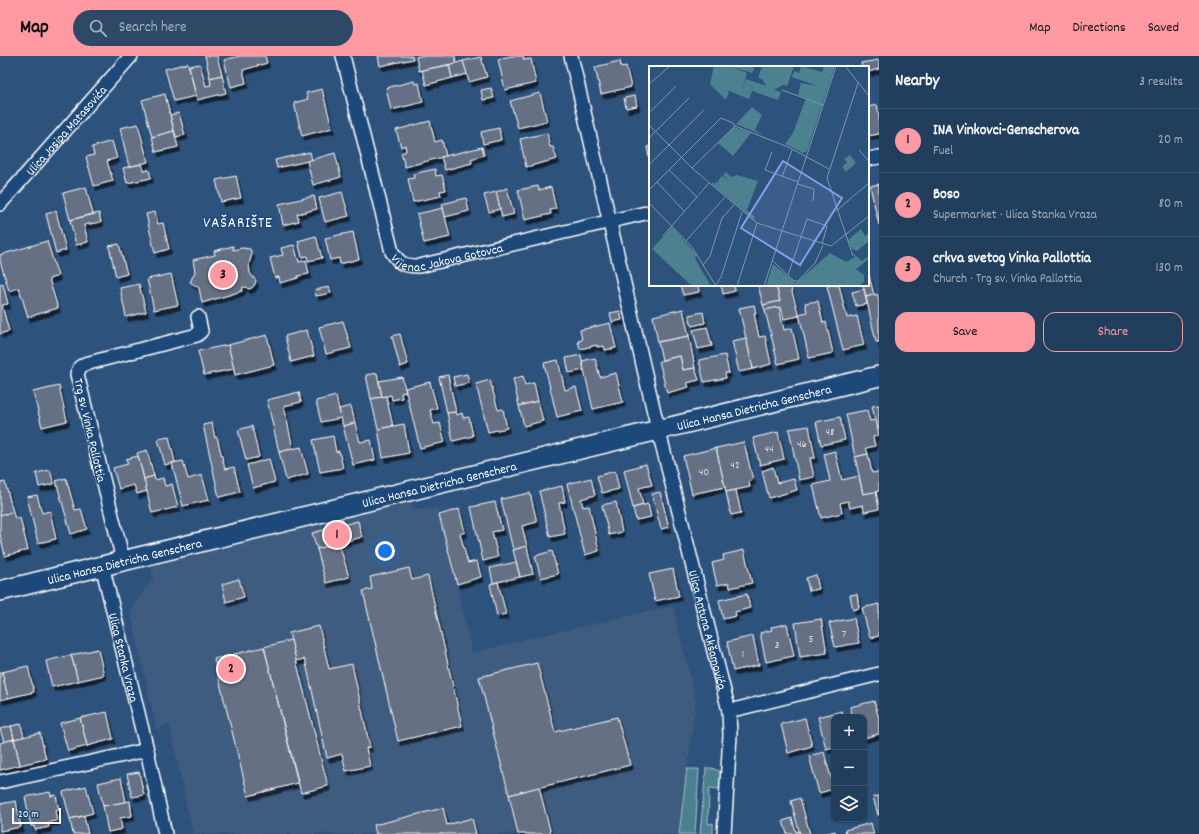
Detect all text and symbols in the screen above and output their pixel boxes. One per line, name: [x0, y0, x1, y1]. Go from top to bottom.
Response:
search box: [73, 10, 353, 46]
text: Map: [20, 15, 49, 42]
icon: search: [87, 17, 109, 39]
text: Search here: [119, 17, 187, 39]
text: Map: [1029, 18, 1051, 38]
text: Directions: [1073, 18, 1126, 38]
text: Saved: [1148, 18, 1179, 38]
inset map: [649, 66, 869, 286]
text: Nearby: [895, 70, 939, 94]
text: 3 results: [1139, 73, 1183, 92]
street label: Ulica Josipa Matasovića: [22, 82, 113, 181]
text: INA Vinkovci-Genscherova: [933, 120, 1079, 142]
text: 1: [907, 131, 909, 150]
text: 20 m: [1158, 131, 1183, 150]
text: Fuel: [933, 142, 953, 161]
text: Boso: [933, 184, 960, 206]
text: 2: [905, 195, 911, 214]
text: 80 m: [1159, 195, 1183, 214]
text: Supermarket · Ulica Stanka Vraza: [933, 206, 1097, 225]
district label: VAŠARIŠTE: [203, 213, 273, 235]
street label: Vijenac Jakova Gotovca: [385, 239, 506, 278]
text: crkva svetog Vinka Pallottia: [933, 248, 1091, 270]
text: 3: [905, 259, 911, 278]
text: 130 m: [1155, 259, 1183, 278]
pin: 3: [210, 260, 236, 290]
text: Church · Trg sv. Vinka Pallottia: [933, 270, 1082, 289]
button: Save: [895, 312, 1035, 352]
button: Share: [1043, 312, 1183, 352]
street label: Trg sv. Vinka Pallottia: [67, 377, 110, 485]
street label: Ulica Hansa Dietricha Genschera: [675, 381, 834, 437]
house number: 48: [826, 425, 834, 441]
house number: 46: [797, 437, 807, 453]
house number: 44: [764, 442, 774, 458]
street label: Ulica Hansa Dietricha Genschera: [360, 458, 520, 514]
house number: 42: [730, 458, 740, 474]
house number: 40: [699, 465, 709, 481]
pin: 1: [324, 520, 350, 550]
street label: Ulica Hansa Dietricha Genschera: [46, 535, 205, 591]
your location: [375, 541, 395, 561]
street label: Ulica Antuna Akšamovića: [682, 568, 731, 693]
street label: Ulica Stanka Vraza: [102, 611, 142, 705]
house number: 7: [842, 627, 846, 643]
house number: 5: [808, 632, 814, 648]
house number: 3: [775, 638, 780, 654]
house number: 1: [742, 647, 744, 663]
pin: 2: [218, 654, 244, 684]
map controls: [831, 714, 867, 822]
button: +: [831, 714, 867, 750]
button: −: [831, 750, 867, 786]
button: layers: [831, 786, 867, 822]
scale bar: [12, 806, 61, 825]
text: 20 m: [18, 807, 39, 823]

